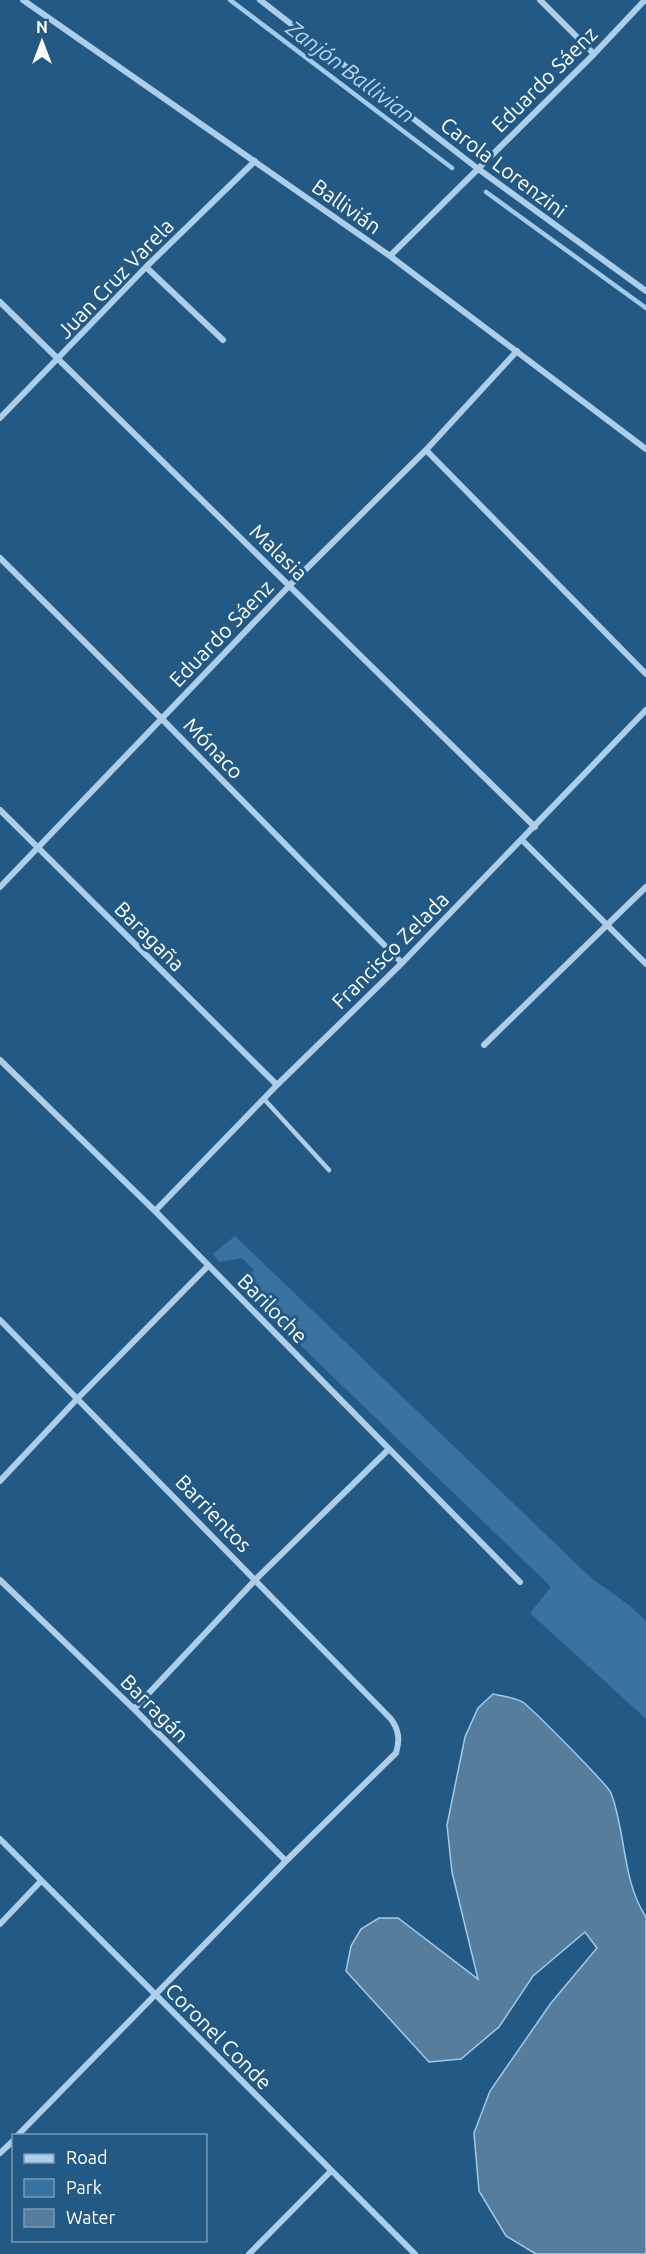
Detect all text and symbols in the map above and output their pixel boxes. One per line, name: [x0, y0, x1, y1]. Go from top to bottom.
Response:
north arrow: [12, 12, 72, 72]
water label: Zanjón Ballivian: [281, 14, 420, 127]
text: N: [36, 18, 48, 36]
street label: Eduardo Sáenz: [486, 21, 602, 137]
street label: Carola Lorenzini: [436, 112, 572, 222]
street label: Ballivián: [308, 174, 386, 238]
street label: Juan Cruz Varela: [52, 213, 178, 343]
street label: Malasia: [245, 519, 313, 585]
street label: Eduardo Sáenz: [164, 575, 278, 691]
street label: Mónaco: [179, 713, 249, 783]
street label: Francisco Zelada: [327, 887, 453, 1013]
street label: Baragaña: [110, 896, 190, 976]
street label: Bariloche: [233, 1268, 313, 1348]
street label: Barrientos: [171, 1469, 257, 1557]
street label: Barragán: [116, 1669, 194, 1747]
street label: Coronel Conde: [161, 1978, 277, 2094]
legend: [12, 2134, 207, 2242]
text: Road: [66, 2147, 108, 2167]
text: Park: [66, 2177, 102, 2197]
text: Water: [66, 2207, 116, 2227]

